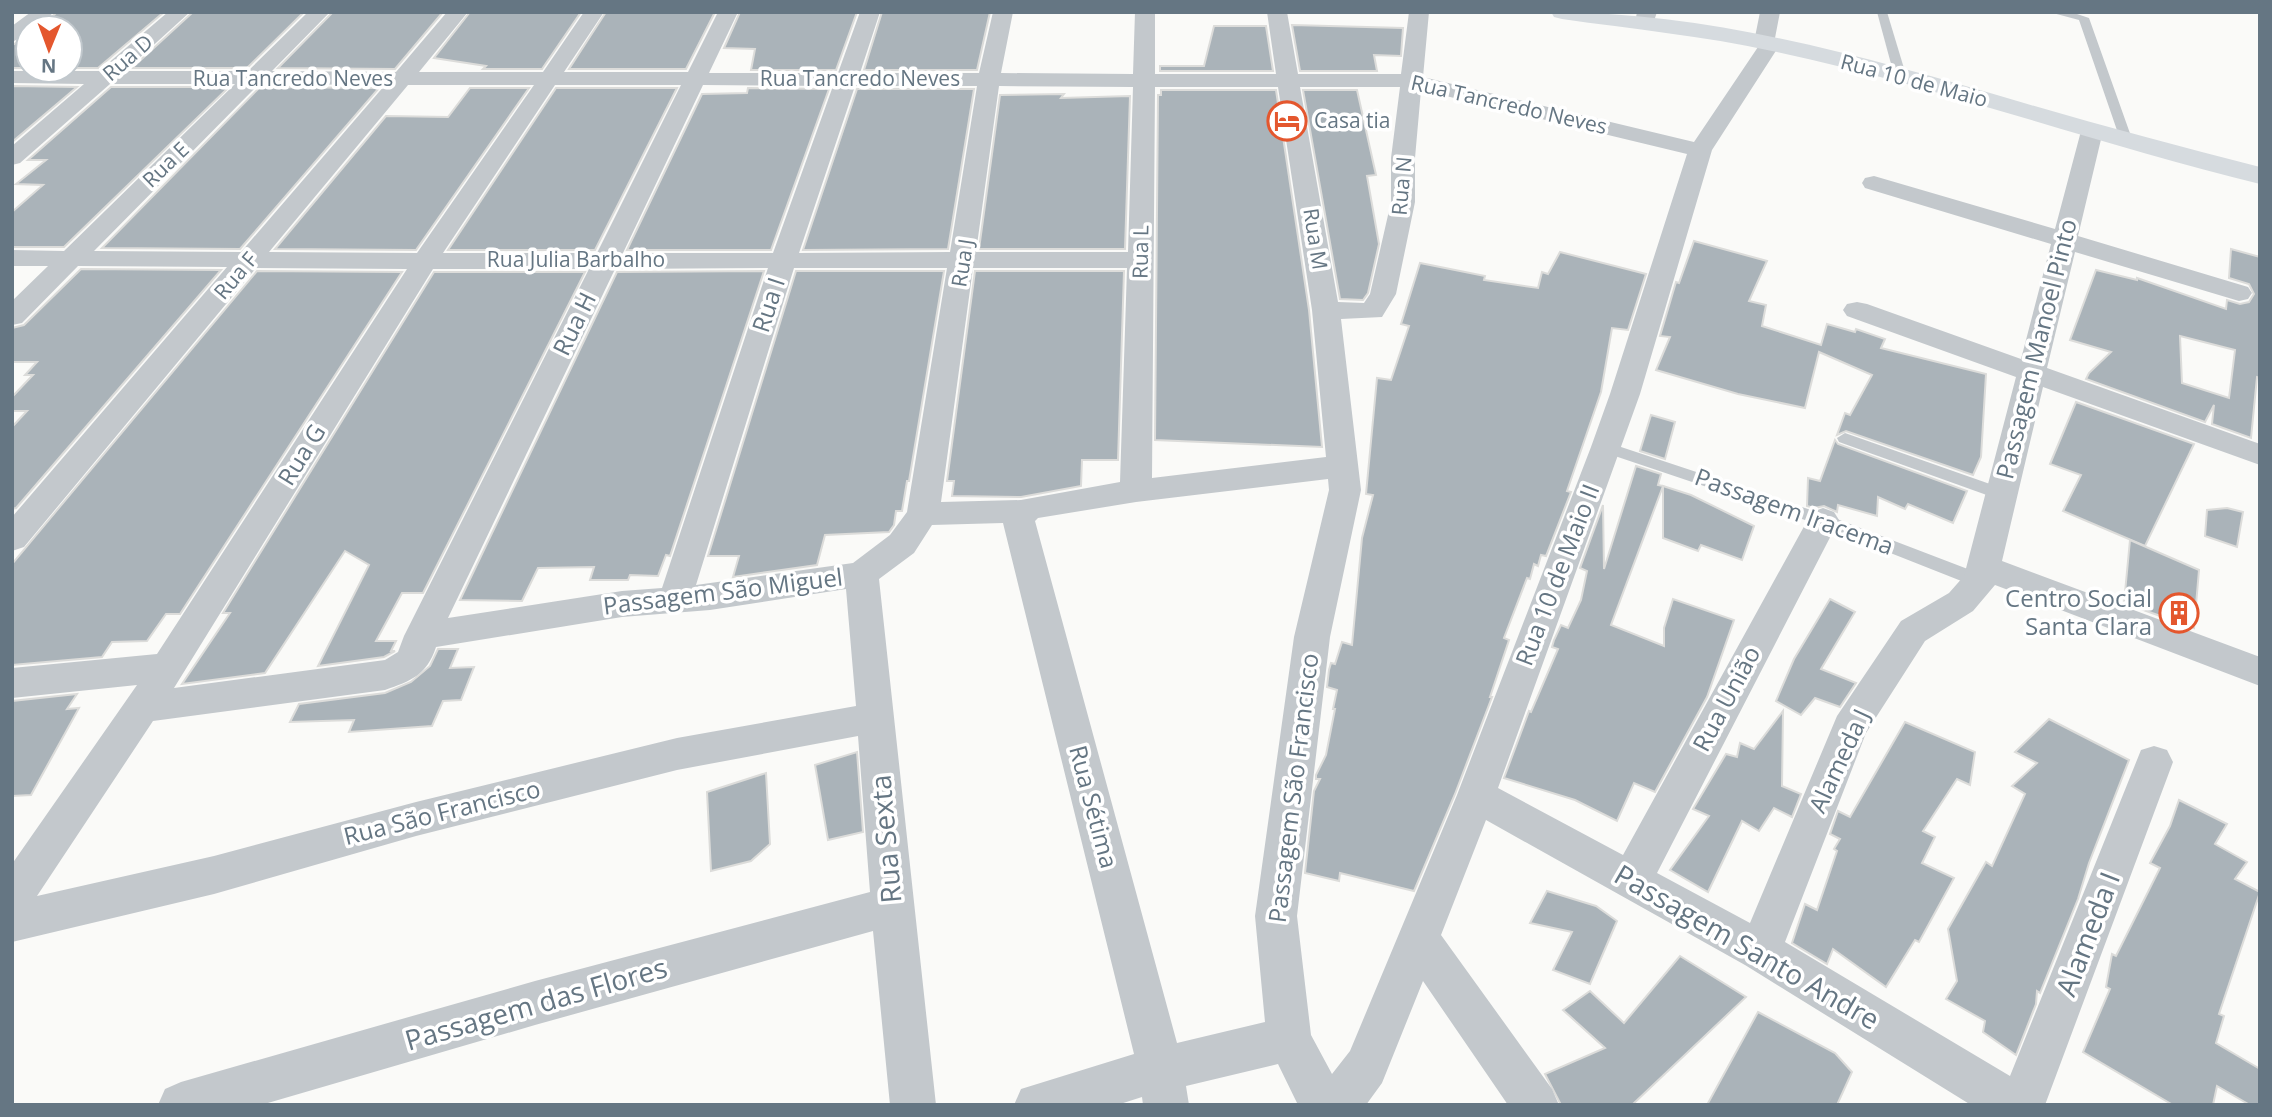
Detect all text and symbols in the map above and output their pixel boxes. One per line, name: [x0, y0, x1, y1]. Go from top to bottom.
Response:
north arrow: [14, 14, 84, 84]
street label: Rua D: [96, 28, 158, 87]
street label: Rua 10 de Maio: [1838, 47, 1991, 113]
text: N: [41, 53, 57, 79]
street label: Rua Tancredo Neves: [193, 64, 393, 92]
street label: Rua Tancredo Neves: [760, 64, 960, 92]
street label: Rua Tancredo Neves: [1408, 68, 1610, 140]
hotel icon: Casa tia: [1266, 100, 1308, 142]
place label: Casa tia: [1314, 106, 1390, 134]
street label: Rua E: [136, 135, 195, 193]
street label: Rua N: [1384, 155, 1418, 216]
street label: Rua M: [1297, 206, 1335, 272]
street label: Passagem Manoel Pinto: [1987, 215, 2084, 482]
street label: Rua L: [1126, 225, 1154, 279]
street label: Rua J: [944, 237, 980, 289]
street label: Rua Julia Barbalho: [487, 245, 665, 273]
street label: Rua F: [207, 246, 263, 305]
street label: Rua I: [743, 273, 792, 336]
street label: Rua H: [544, 286, 603, 361]
street label: Rua G: [269, 417, 332, 491]
street label: Passagem Iracema: [1691, 459, 1899, 562]
street label: Rua 10 de Maio II: [1507, 479, 1606, 670]
street label: Passagem São Miguel: [601, 559, 844, 622]
place label: Centro Social Santa Clara: [2005, 581, 2152, 642]
building icon: Centro Social Santa Clara: [2158, 592, 2200, 634]
street label: Rua União: [1684, 640, 1767, 757]
street label: Passagem São Francisco: [1260, 651, 1325, 924]
street label: Alameda J: [1800, 703, 1877, 818]
street label: Rua Sétima: [1062, 742, 1127, 872]
street label: Rua São Francisco: [340, 771, 543, 852]
street label: Rua Sexta: [860, 773, 910, 905]
street label: Passagem Santo Andre: [1608, 855, 1887, 1038]
street label: Alameda I: [2046, 866, 2128, 1001]
street label: Passagem das Flores: [400, 947, 671, 1059]

